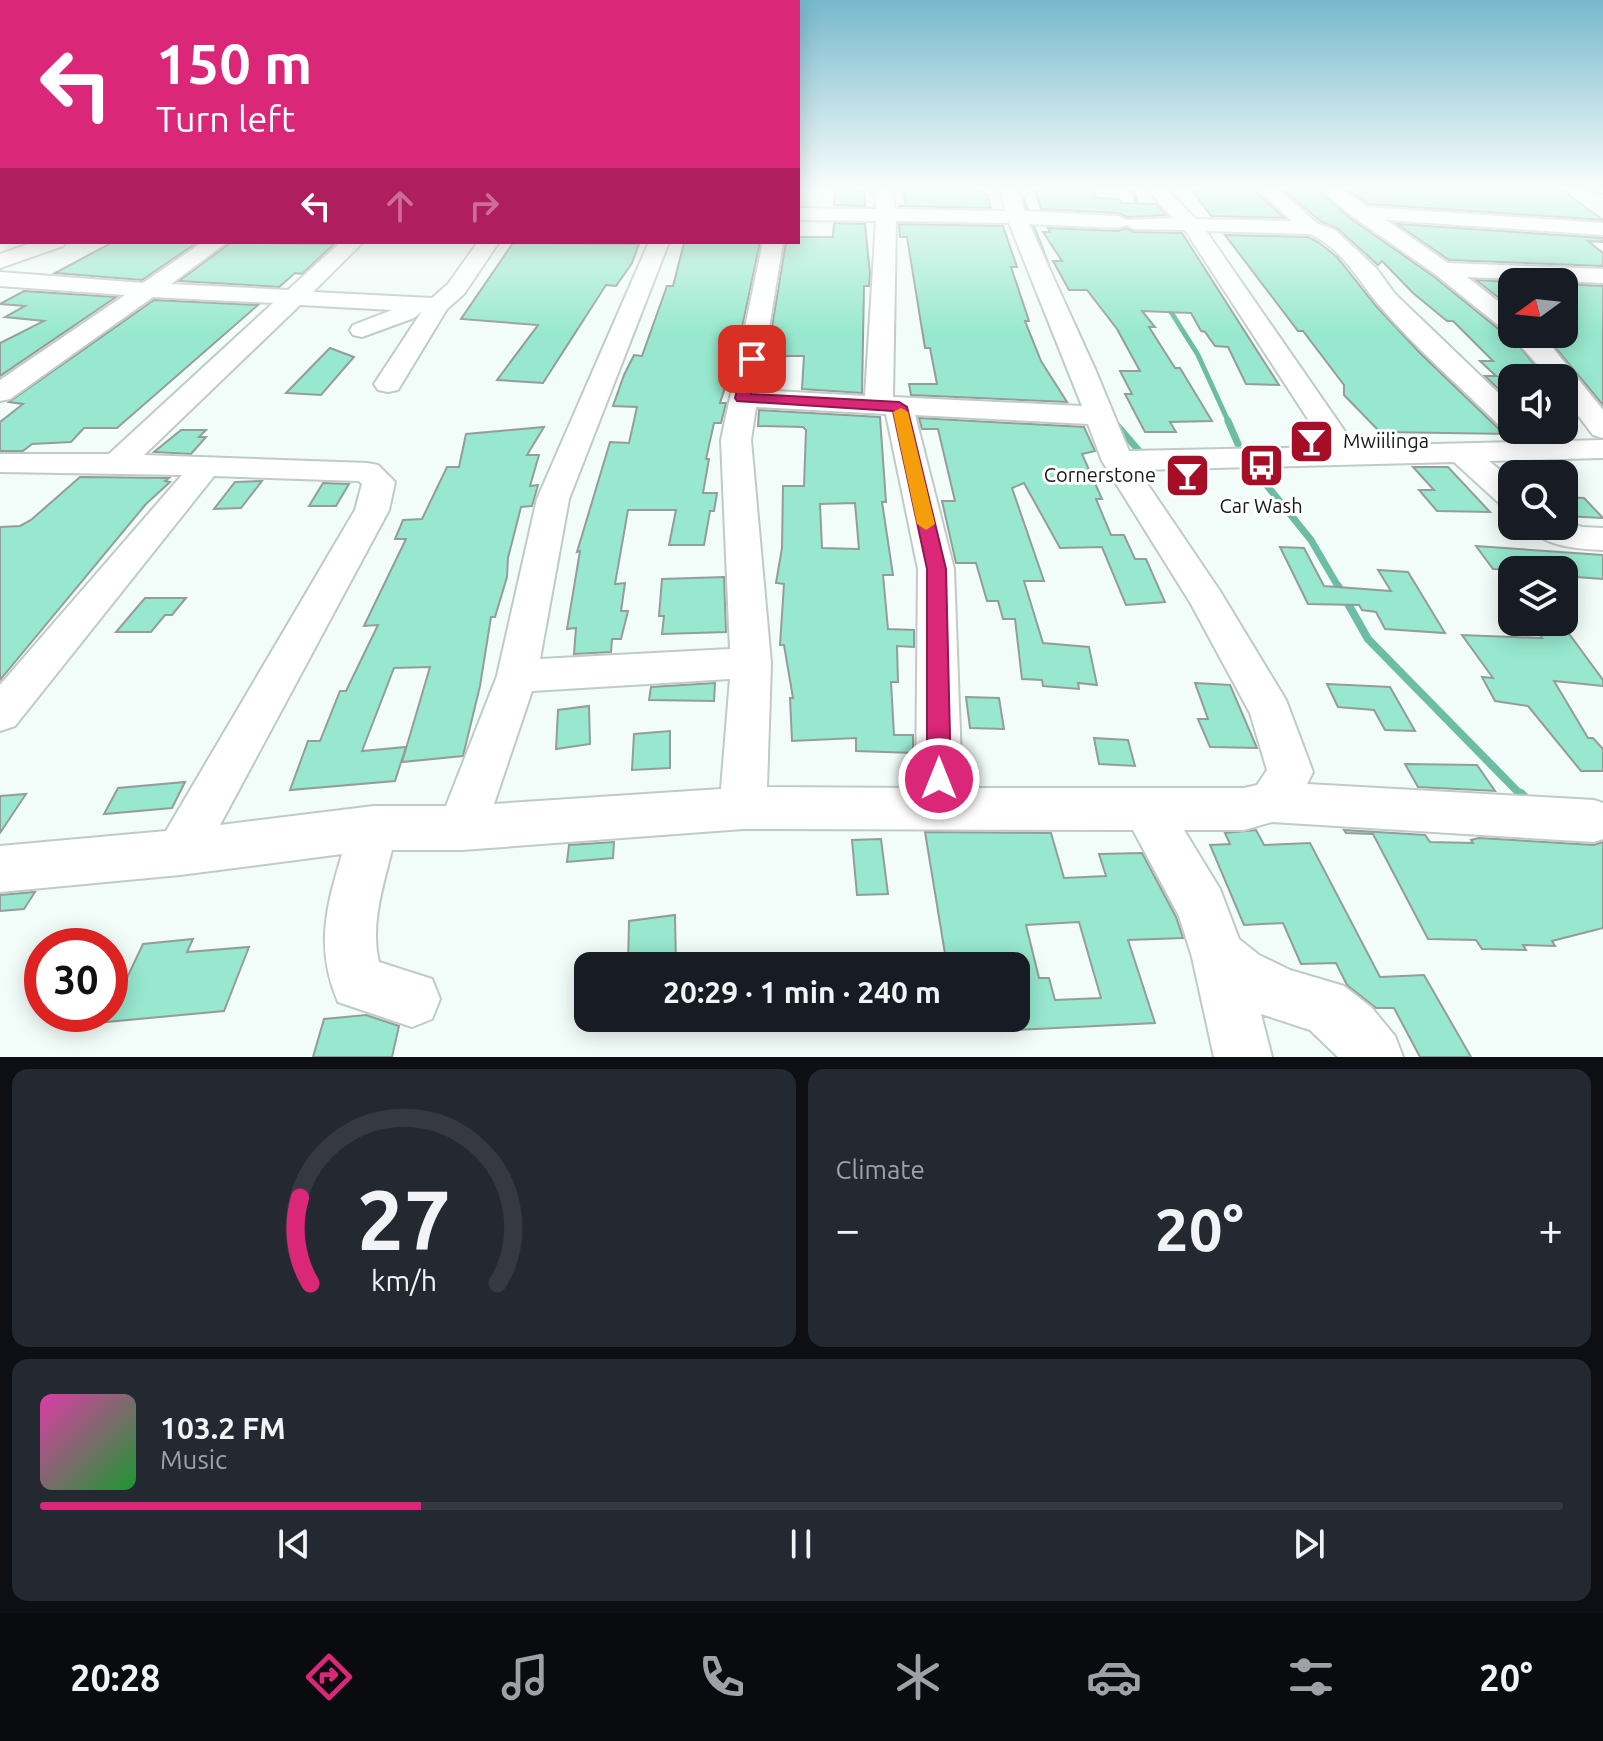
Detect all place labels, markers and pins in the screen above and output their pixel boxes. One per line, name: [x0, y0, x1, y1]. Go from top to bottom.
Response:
pin: [718, 325, 786, 393]
bar icon: Mwiilinga: [1288, 417, 1336, 465]
place label: Mwiilinga: [1343, 429, 1429, 452]
bus stop icon: Car Wash: [1237, 442, 1285, 490]
bar icon: Cornerstone: [1163, 451, 1211, 499]
place label: Cornerstone: [1044, 463, 1156, 486]
place label: Car Wash: [1219, 494, 1303, 517]

